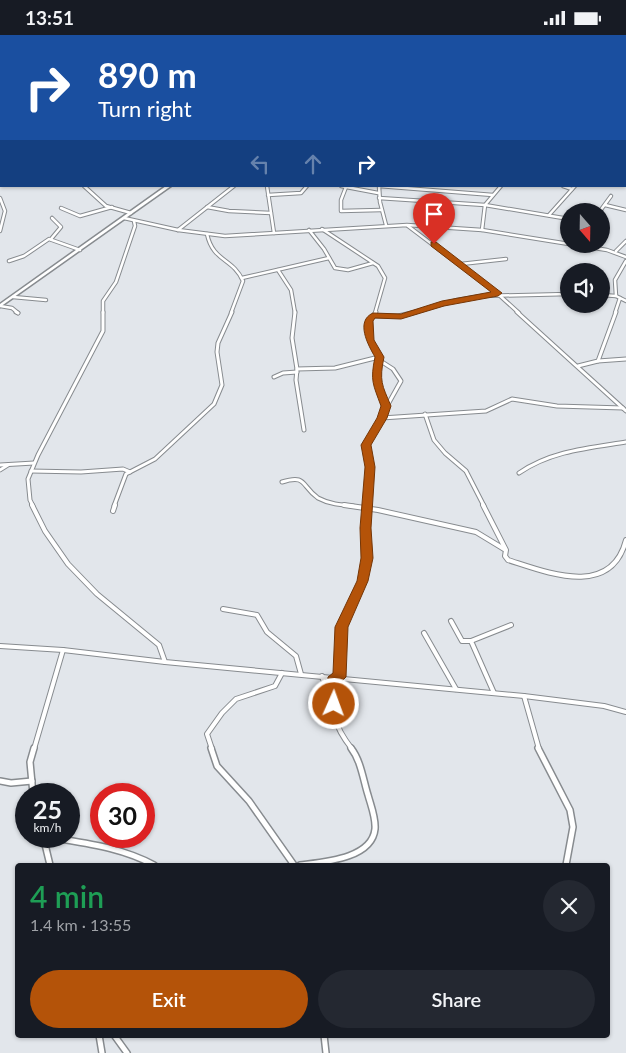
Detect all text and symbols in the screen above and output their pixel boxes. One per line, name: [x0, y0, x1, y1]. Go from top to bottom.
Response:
text: 13:51: [25, 6, 74, 29]
text: 890 m: [98, 53, 197, 95]
icon: right: [15, 55, 80, 120]
text: Turn right: [98, 95, 192, 122]
icon: left: [246, 150, 274, 178]
icon: ahead: [299, 150, 327, 178]
icon: right: [352, 150, 380, 178]
pin: [413, 193, 455, 244]
icon: arrive: [420, 200, 448, 228]
north arrow: [560, 203, 610, 253]
map controls: [560, 203, 610, 313]
button: sound: [560, 263, 610, 313]
position arrow: [307, 677, 359, 729]
speed limit sign: 30: [90, 783, 155, 848]
text: 25: [33, 794, 62, 824]
text: km/h: [33, 820, 62, 835]
text: 4 min: [30, 878, 104, 914]
button: close: [543, 880, 595, 932]
text: 1.4 km · 13:55: [30, 915, 131, 934]
button: Exit: [30, 970, 308, 1028]
button: Share: [318, 970, 595, 1028]

